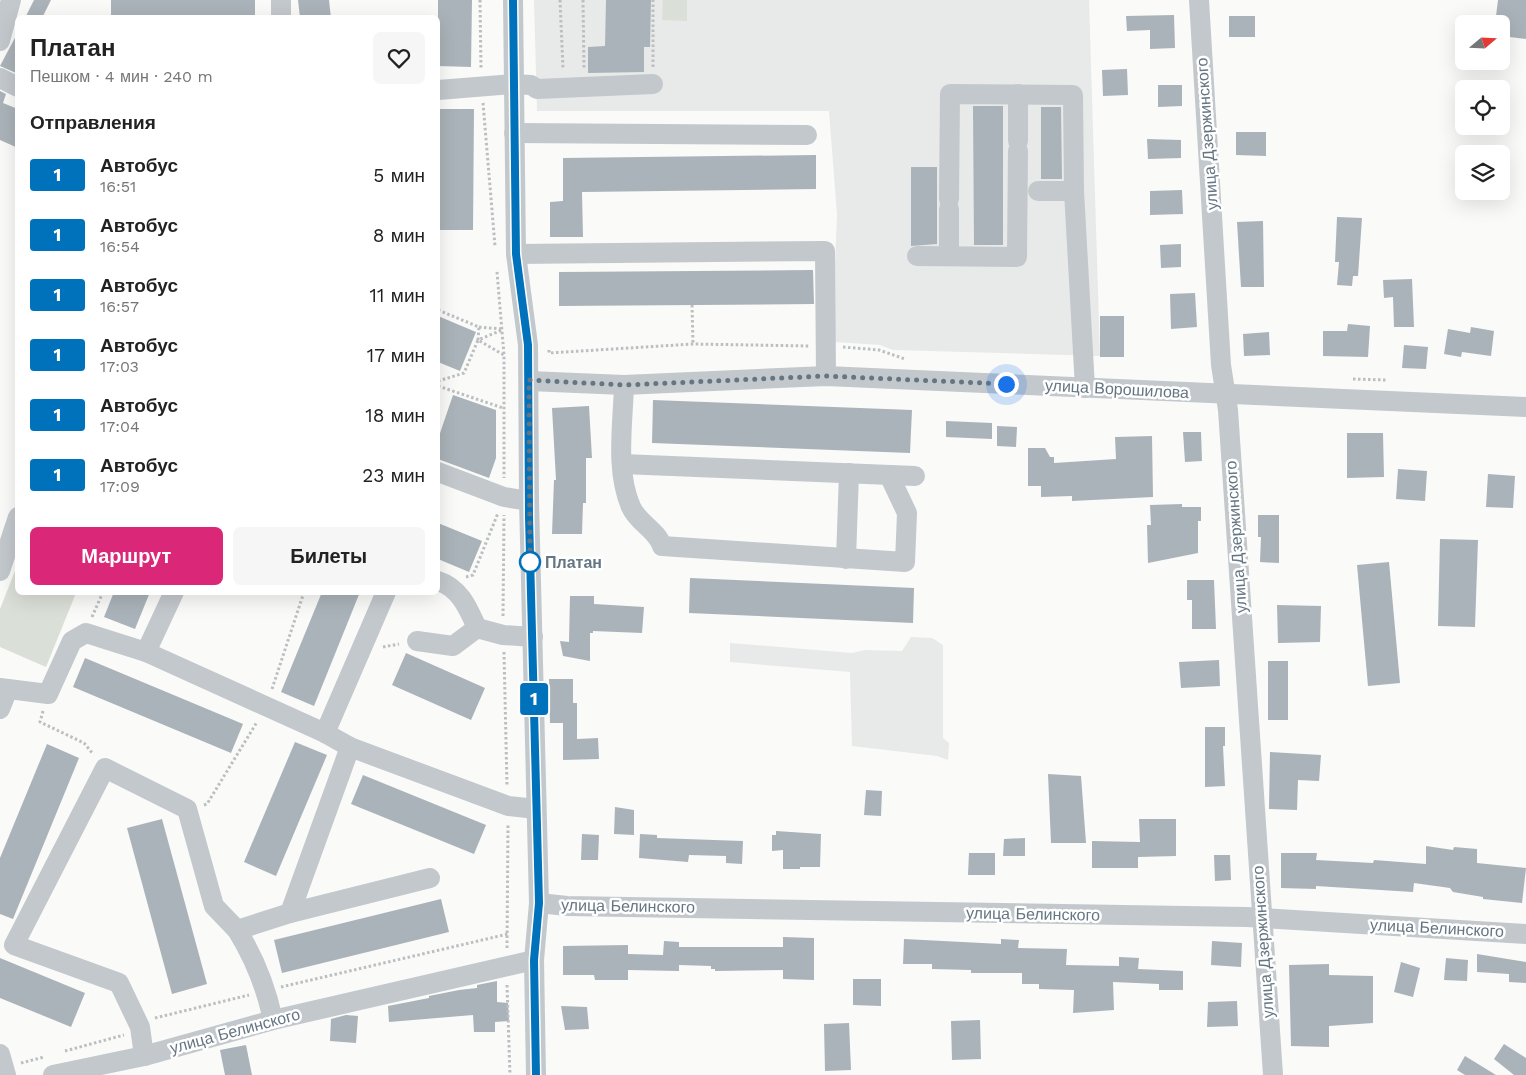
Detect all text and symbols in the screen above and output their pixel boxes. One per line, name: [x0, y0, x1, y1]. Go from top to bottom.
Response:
north arrow: [1455, 15, 1510, 70]
map controls: [1455, 15, 1510, 200]
button: heart: [373, 32, 425, 84]
text: Платан: [30, 34, 115, 62]
street label: улица Дзержинского: [1192, 57, 1222, 211]
text: Пешком · 4 мин · 240 m: [30, 67, 213, 86]
button: locate: [1455, 80, 1510, 135]
text: Отправления: [30, 111, 156, 134]
button: layers: [1455, 145, 1510, 200]
text: Автобус: [100, 154, 178, 177]
text: 1: [54, 164, 61, 185]
text: 5 мин: [373, 164, 425, 187]
text: 16:51: [100, 177, 136, 196]
text: Автобус: [100, 214, 178, 237]
text: 1: [54, 224, 61, 245]
text: 8 мин: [373, 224, 425, 247]
text: 16:54: [100, 237, 140, 256]
text: Автобус: [100, 274, 178, 297]
text: 1: [54, 284, 61, 305]
text: 11 мин: [370, 284, 425, 307]
text: 16:57: [100, 297, 139, 316]
text: Автобус: [100, 334, 178, 357]
text: 1: [54, 344, 61, 365]
text: 17 мин: [367, 344, 425, 367]
text: 17:03: [100, 357, 139, 376]
your location: [994, 372, 1019, 397]
street label: улица Ворошилова: [1044, 376, 1190, 402]
text: Автобус: [100, 394, 178, 417]
text: 1: [54, 404, 61, 425]
text: 18 мин: [365, 404, 425, 427]
text: 17:04: [100, 417, 140, 436]
text: Автобус: [100, 454, 178, 477]
street label: улица Дзержинского: [1221, 460, 1251, 614]
text: 1: [54, 464, 61, 485]
text: 23 мин: [362, 464, 425, 487]
text: 17:09: [100, 477, 140, 496]
button: Маршрут: [30, 527, 223, 585]
button: Билеты: [233, 527, 425, 585]
marker: Платан: [519, 551, 541, 573]
place label: Платан: [545, 553, 602, 572]
line badge: 1: [518, 683, 550, 715]
text: 1: [530, 688, 538, 709]
street label: улица Дзержинского: [1248, 865, 1278, 1019]
street label: улица Белинского: [561, 895, 695, 917]
street label: улица Белинского: [966, 903, 1100, 925]
street label: улица Белинского: [1370, 915, 1504, 941]
street label: улица Белинского: [168, 1004, 302, 1058]

